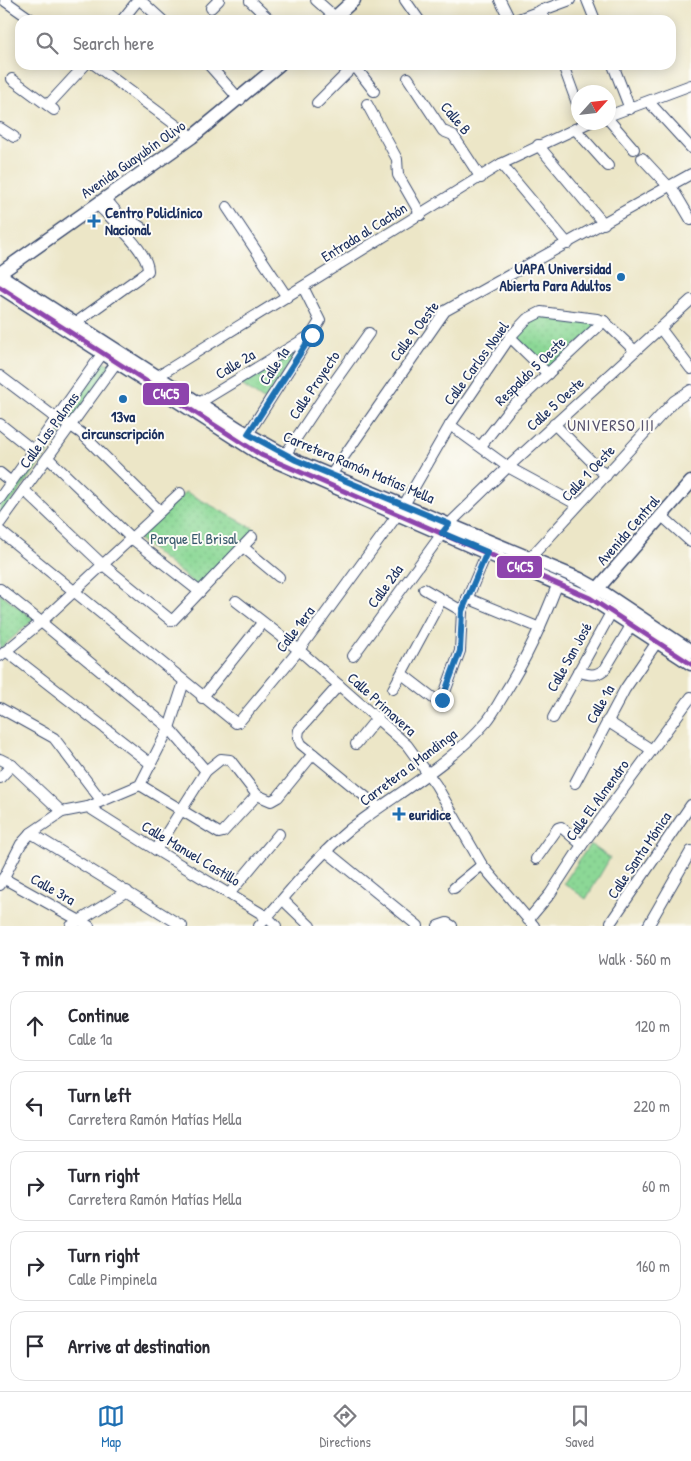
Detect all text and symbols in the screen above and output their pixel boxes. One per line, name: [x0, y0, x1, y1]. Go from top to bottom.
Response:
search box: [15, 15, 676, 70]
icon: search: [33, 29, 61, 57]
text: Search here: [73, 30, 154, 56]
north arrow: [571, 85, 616, 130]
street label: Calle B: [436, 97, 476, 139]
street label: Avenida Guayubín Olivo: [76, 115, 190, 203]
street label: Entrada al Cachón: [317, 197, 411, 267]
place label: Centro Policlínico Nacional: [105, 202, 202, 240]
marker: Centro Policlínico Nacional: [87, 214, 101, 228]
place label: UAPA Universidad Abierta Para Adultos: [500, 258, 611, 296]
marker: UAPA Universidad Abierta Para Adultos: [615, 271, 627, 283]
street label: Calle 9 Oeste: [385, 297, 444, 365]
street label: Calle Carlos Nouel: [438, 317, 514, 409]
route start: [301, 324, 324, 347]
street label: Respaldo 5 Oeste: [490, 332, 570, 410]
street label: Calle 1a: [254, 343, 294, 389]
street label: Calle 2a: [211, 344, 259, 384]
street label: Calle Proyecto: [283, 347, 345, 423]
street label: Calle 5 Oeste: [522, 372, 588, 436]
line badge: C4C5: [142, 382, 190, 406]
text: C4C5: [153, 384, 179, 403]
street label: Calle Las Palmas: [14, 387, 84, 472]
marker: 13va circunscripción: [117, 393, 129, 405]
place label: 13va circunscripción: [82, 406, 165, 445]
district label: UNIVERSO III: [567, 414, 655, 436]
street label: Carretera Ramón Matías Mella: [280, 426, 438, 508]
street label: Calle 1 Oeste: [556, 440, 620, 506]
street label: Avenida Central: [592, 491, 664, 569]
park label: Parque El Brisal: [150, 528, 238, 549]
line badge: C4C5: [496, 555, 543, 579]
text: C4C5: [507, 557, 533, 576]
street label: Calle 2da: [362, 560, 408, 612]
street label: Calle 1era: [271, 601, 319, 657]
street label: Calle San José: [541, 619, 597, 695]
street label: Calle Primavera: [343, 667, 421, 741]
street label: Calle 1a: [581, 681, 619, 727]
route end: [431, 689, 454, 712]
street label: Carretera a Mandinga: [355, 723, 461, 811]
street label: Calle El Almendro: [560, 755, 634, 845]
place label: euridice: [409, 804, 451, 825]
street label: Calle Santa Mónica: [602, 807, 676, 903]
marker: euridice: [393, 808, 405, 820]
street label: Calle Manuel Castillo: [138, 815, 244, 891]
street label: Calle 3ra: [27, 868, 79, 910]
text: 7 min: [20, 944, 64, 973]
text: Walk · 560 m: [599, 948, 671, 970]
text: Continue: [68, 1002, 129, 1028]
icon: ahead: [21, 1012, 49, 1040]
text: 120 m: [635, 1015, 670, 1037]
text: Calle 1a: [68, 1028, 112, 1050]
text: Turn left: [68, 1082, 131, 1108]
icon: left: [21, 1092, 49, 1120]
text: 220 m: [633, 1095, 670, 1117]
text: Carretera Ramón Matías Mella: [68, 1108, 242, 1130]
text: Turn right: [68, 1162, 139, 1188]
icon: right: [21, 1172, 49, 1200]
text: 60 m: [642, 1175, 670, 1197]
text: Carretera Ramón Matías Mella: [68, 1188, 242, 1210]
text: Turn right: [68, 1242, 139, 1268]
icon: right: [21, 1252, 49, 1280]
text: 160 m: [636, 1255, 670, 1277]
text: Calle Pimpinela: [68, 1268, 157, 1290]
icon: arrive: [21, 1332, 49, 1360]
text: Arrive at destination: [68, 1333, 210, 1359]
tab: Map: [97, 1402, 125, 1451]
tab: Directions: [319, 1402, 371, 1451]
tab: Saved: [565, 1402, 594, 1451]

